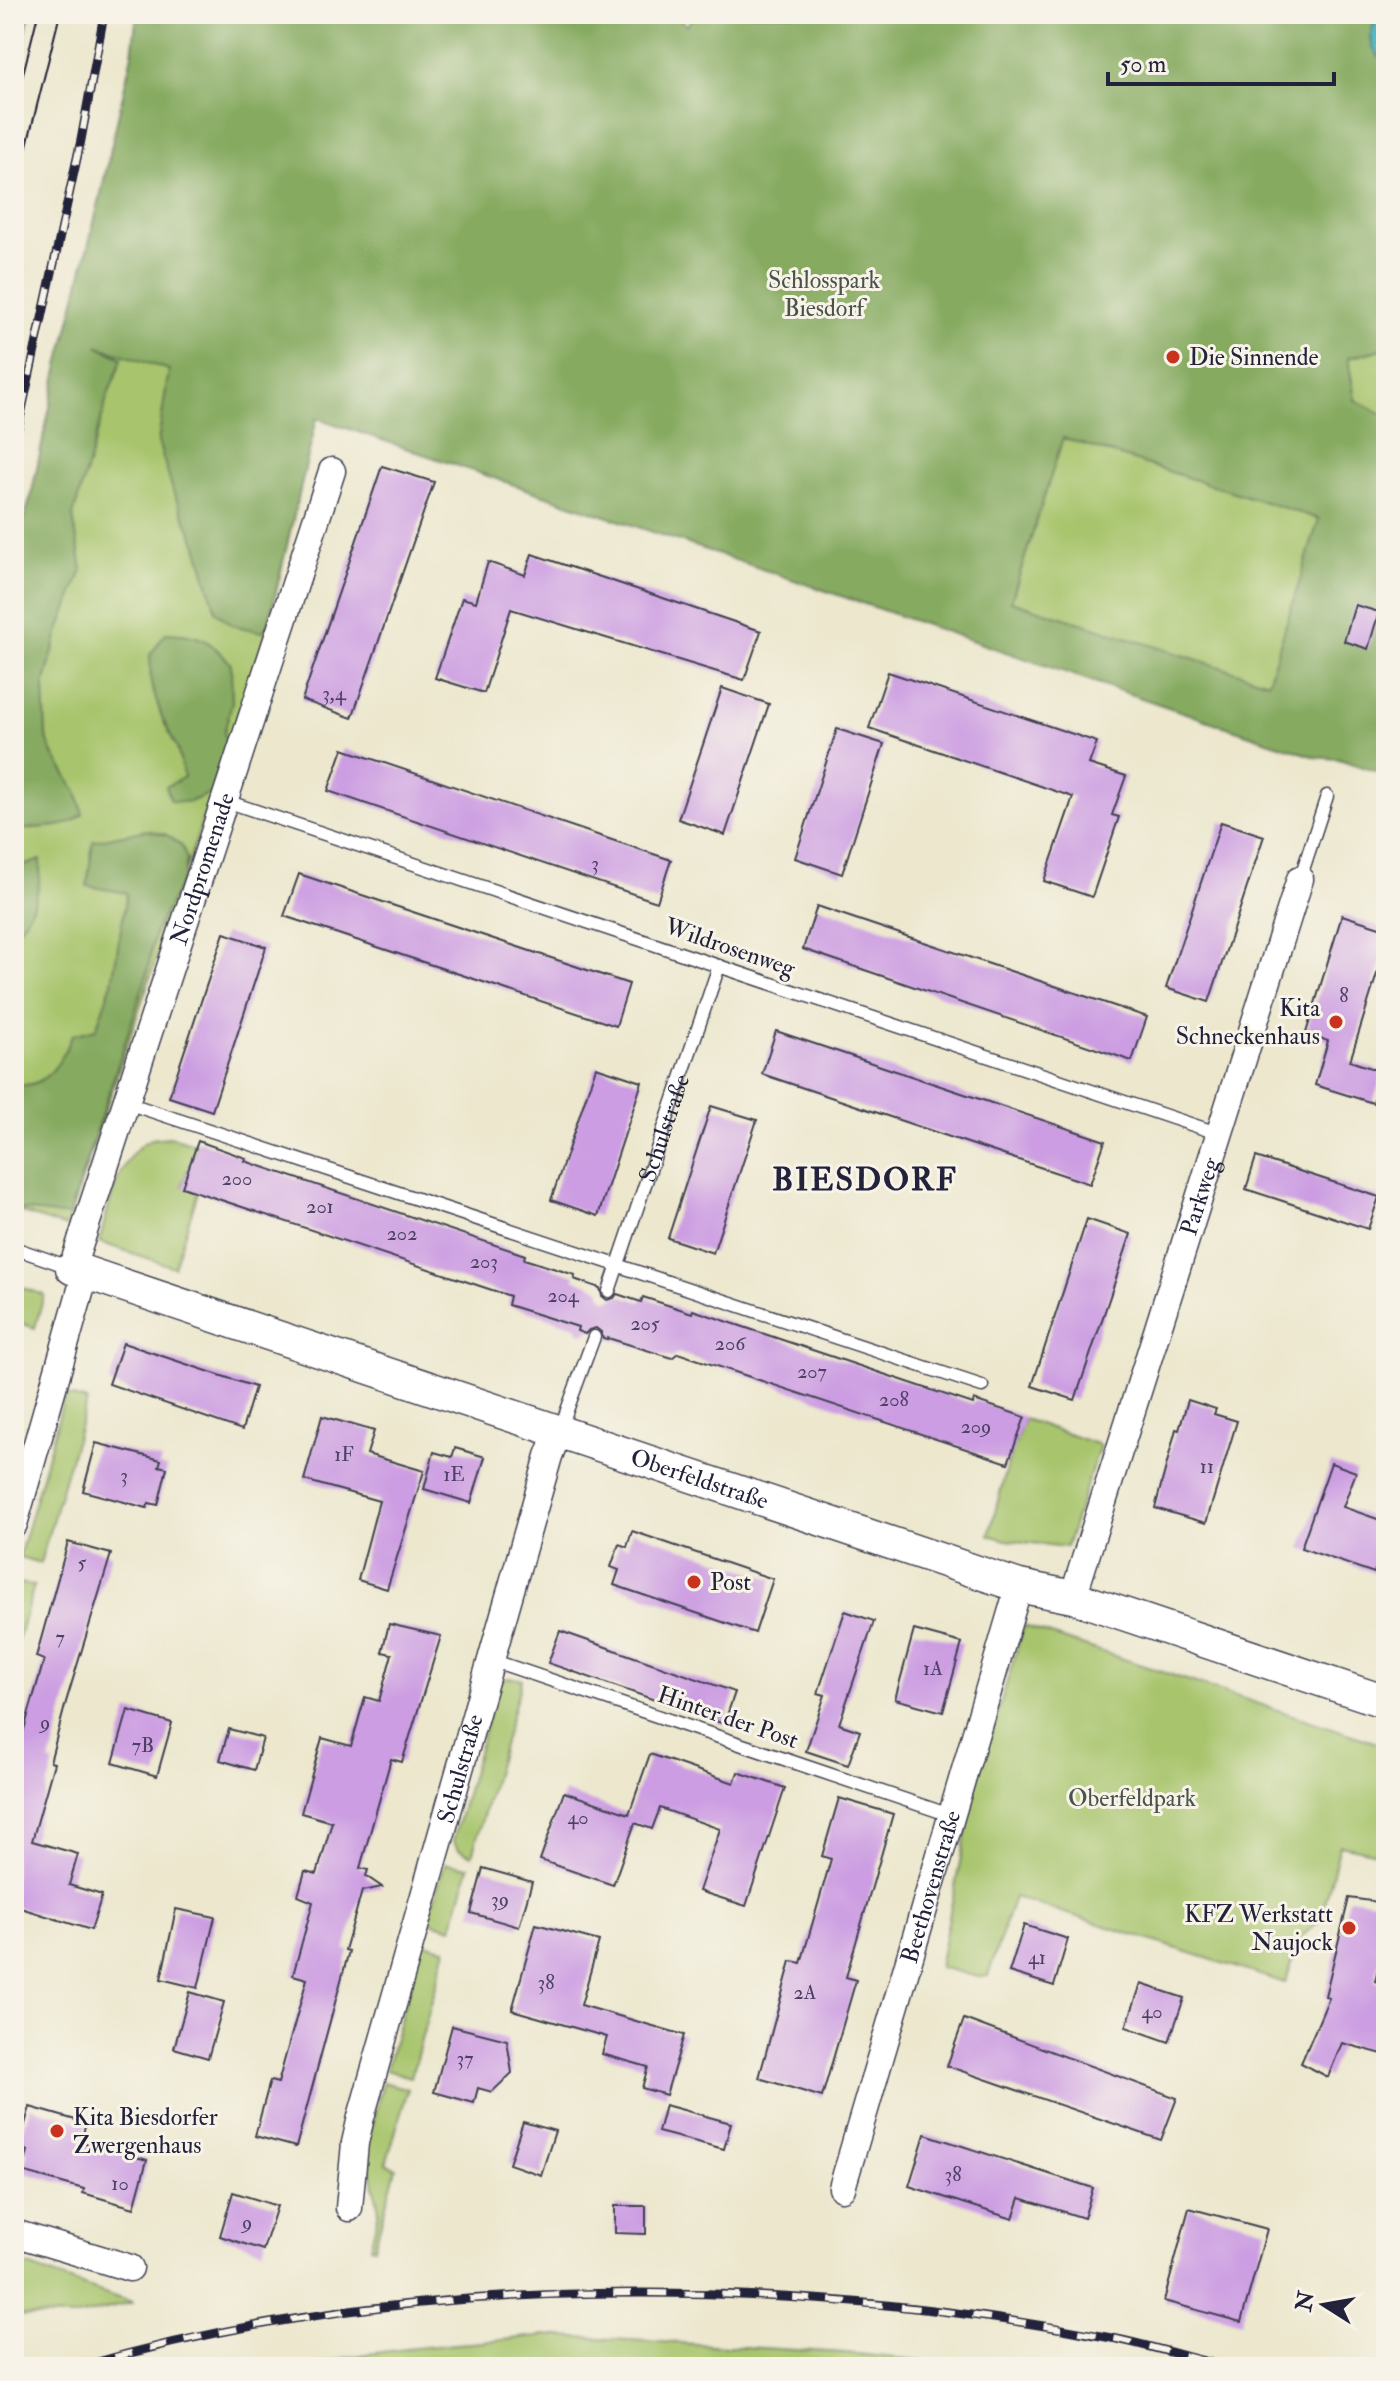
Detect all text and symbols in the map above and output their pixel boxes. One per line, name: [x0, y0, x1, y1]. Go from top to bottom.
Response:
scale bar: [1108, 36, 1334, 86]
text: 50 m: [1120, 49, 1167, 80]
park label: Schlosspark Biesdorf: [768, 265, 881, 324]
place label: Die Sinnende: [1189, 342, 1318, 373]
marker: Die Sinnende: [1164, 348, 1182, 366]
house number: 3,4: [322, 681, 347, 706]
street label: Nordpromenade: [163, 789, 242, 949]
house number: 3: [591, 851, 599, 876]
street label: Wildrosenweg: [660, 910, 800, 985]
house number: 8: [1339, 983, 1349, 1008]
place label: Kita Schneckenhaus: [1176, 993, 1321, 1052]
marker: Kita Schneckenhaus: [1327, 1013, 1345, 1031]
street label: Schulstraße: [632, 1070, 697, 1186]
street label: Parkweg: [1173, 1153, 1227, 1240]
district label: BIESDORF: [772, 1160, 958, 1200]
house number: 200: [222, 1166, 252, 1191]
house number: 201: [306, 1194, 334, 1219]
house number: 202: [387, 1221, 417, 1246]
house number: 203: [470, 1249, 498, 1274]
house number: 204: [547, 1283, 580, 1308]
house number: 205: [630, 1311, 660, 1336]
house number: 206: [715, 1331, 746, 1356]
house number: 207: [797, 1359, 827, 1384]
house number: 208: [879, 1387, 909, 1412]
house number: 209: [961, 1414, 991, 1439]
house number: 1F: [334, 1442, 354, 1467]
street label: Oberfeldstraße: [626, 1442, 772, 1517]
house number: 11: [1200, 1454, 1214, 1479]
house number: 1E: [443, 1462, 465, 1487]
house number: 3: [120, 1463, 128, 1488]
house number: 5: [78, 1550, 87, 1575]
place label: Post: [710, 1567, 751, 1598]
marker: Post: [685, 1573, 703, 1591]
house number: 7: [55, 1625, 65, 1650]
house number: 1A: [923, 1656, 943, 1681]
street label: Hinter der Post: [653, 1679, 803, 1756]
house number: 9: [38, 1710, 50, 1735]
street label: Schulstraße: [430, 1711, 491, 1827]
house number: 7B: [132, 1733, 154, 1758]
park label: Oberfeldpark: [1068, 1783, 1197, 1814]
house number: 40: [567, 1805, 589, 1830]
street label: Beethovenstraße: [894, 1807, 968, 1967]
house number: 39: [491, 1887, 509, 1912]
place label: KFZ Werkstatt Naujock: [1184, 1899, 1333, 1958]
marker: KFZ Werkstatt Naujock: [1340, 1919, 1358, 1937]
house number: 41: [1028, 1945, 1046, 1970]
house number: 38: [537, 1970, 555, 1995]
house number: 2A: [794, 1980, 817, 2005]
house number: 40: [1141, 1999, 1163, 2024]
house number: 37: [457, 2046, 473, 2071]
place label: Kita Biesdorfer Zwergenhaus: [73, 2102, 218, 2161]
marker: Kita Biesdorfer Zwergenhaus: [48, 2122, 66, 2140]
house number: 38: [944, 2162, 962, 2187]
house number: 10: [111, 2171, 129, 2196]
house number: 9: [240, 2210, 252, 2235]
north arrow: [1284, 2265, 1364, 2345]
text: N: [1290, 2289, 1321, 2315]

